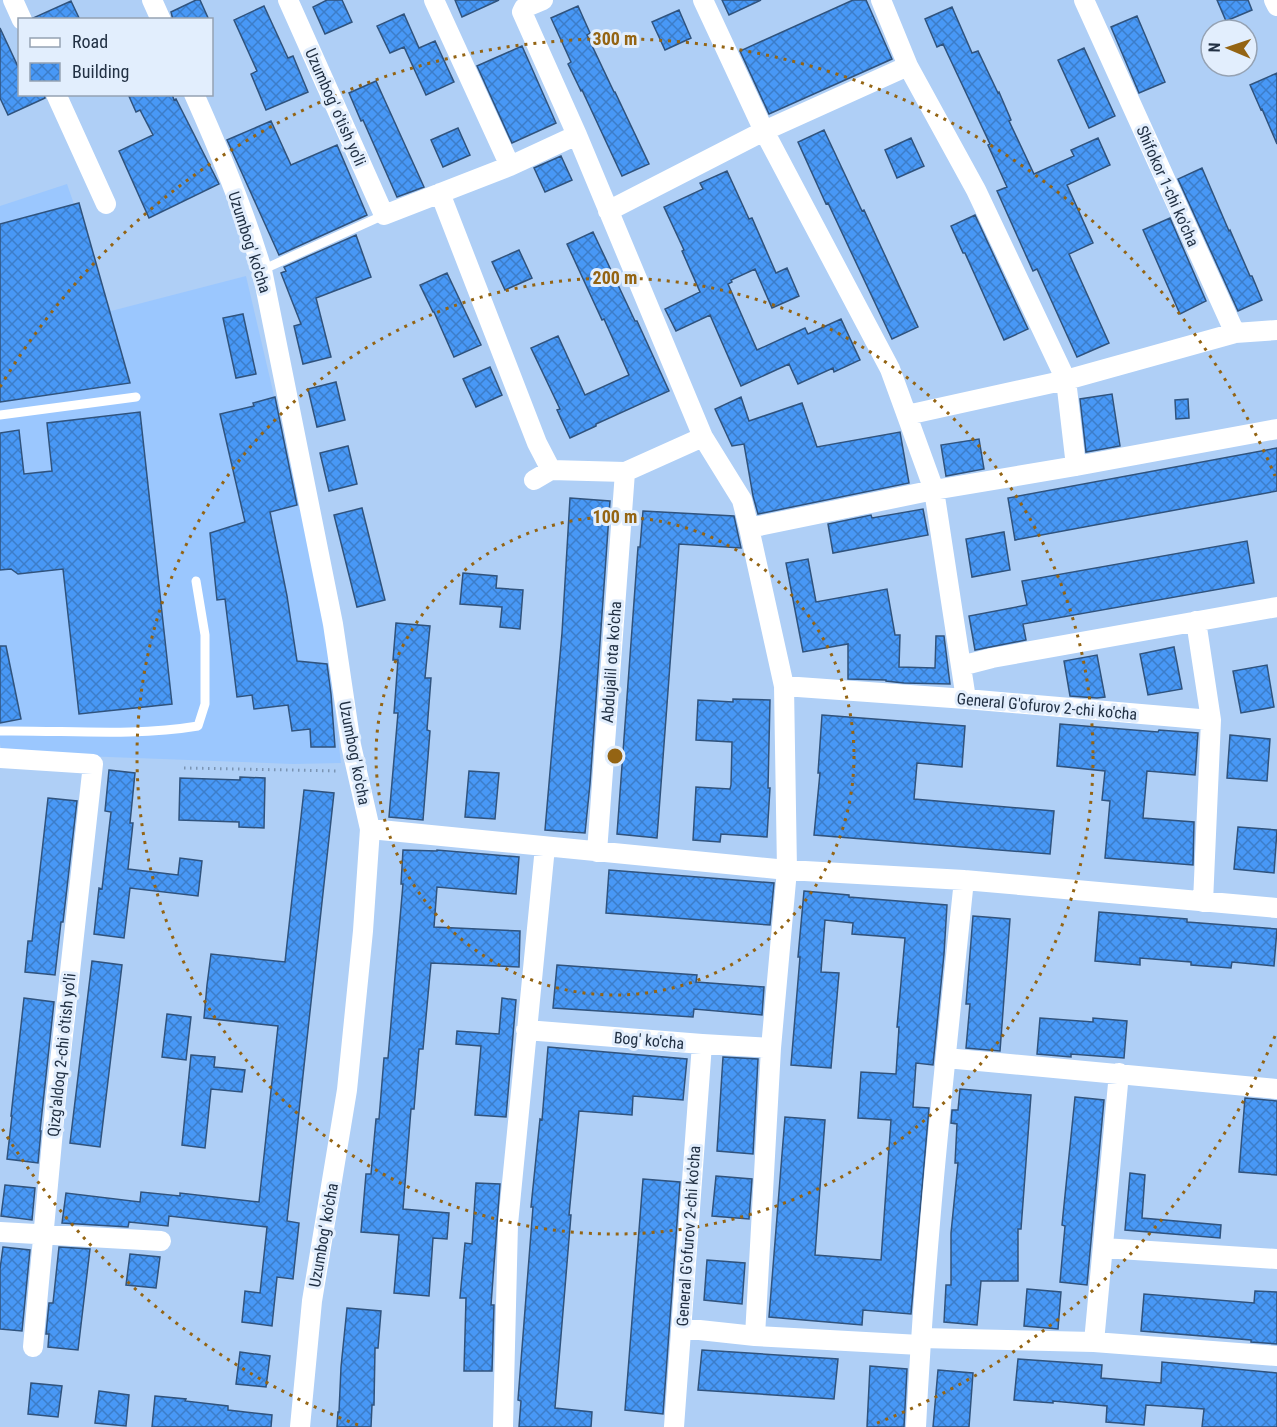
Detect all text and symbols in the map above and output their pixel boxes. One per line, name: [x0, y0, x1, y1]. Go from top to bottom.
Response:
legend: [18, 18, 213, 96]
north arrow: [1199, 18, 1259, 78]
text: 300 m: [593, 28, 637, 49]
text: Road: [72, 31, 108, 52]
text: N: [1205, 42, 1224, 53]
street label: Uzumbog' o'tish yo'li: [301, 46, 370, 169]
text: Building: [72, 61, 129, 82]
street label: Shifokor 1-chi ko'cha: [1132, 123, 1203, 250]
street label: Uzumbog' ko'cha: [224, 189, 275, 295]
text: 200 m: [593, 267, 637, 288]
text: 100 m: [593, 506, 637, 527]
street label: Abdujalil ota ko'cha: [598, 600, 625, 724]
street label: General G'ofurov 2-chi ko'cha: [956, 689, 1138, 724]
street label: Uzumbog' ko'cha: [335, 700, 374, 807]
centre of rings: [605, 746, 625, 766]
street label: Qizg'aldoq 2-chi o'tish yo'li: [43, 972, 80, 1138]
street label: Bog' ko'cha: [613, 1028, 685, 1053]
street label: General G'ofurov 2-chi ko'cha: [673, 1145, 704, 1327]
street label: Uzumbog' ko'cha: [305, 1182, 342, 1289]

